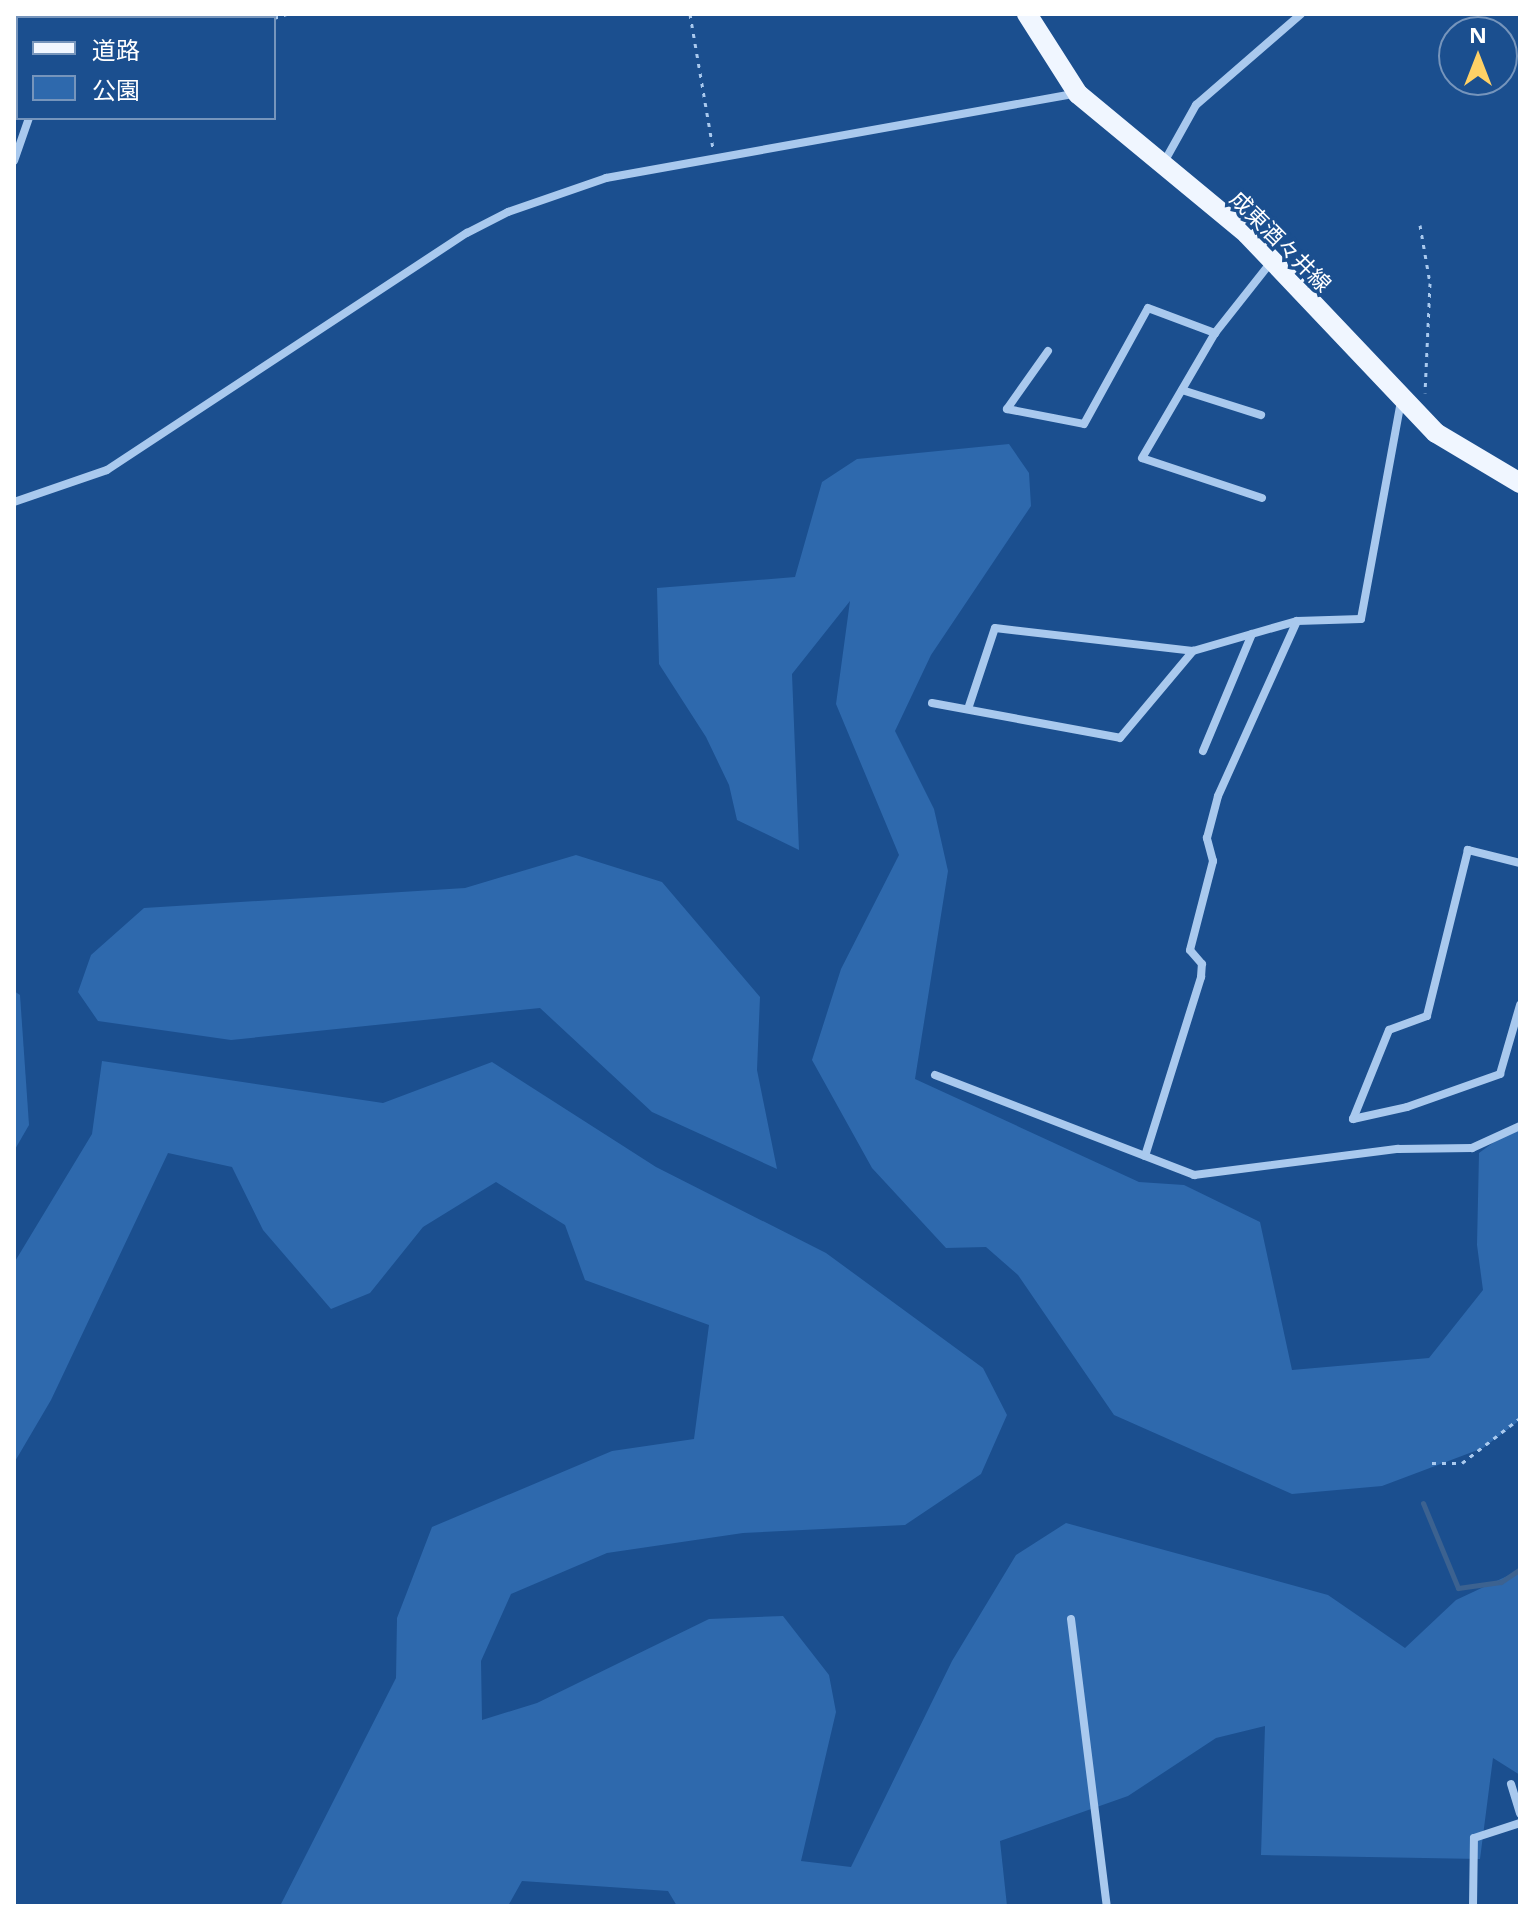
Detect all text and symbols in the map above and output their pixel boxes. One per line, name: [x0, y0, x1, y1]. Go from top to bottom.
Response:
legend: [16, 16, 276, 120]
north arrow: [1438, 16, 1518, 96]
text: N: [1469, 19, 1487, 49]
text: 道路: [92, 33, 140, 66]
text: 公園: [92, 73, 140, 106]
street label: 成東酒々井線: [1225, 185, 1337, 297]

